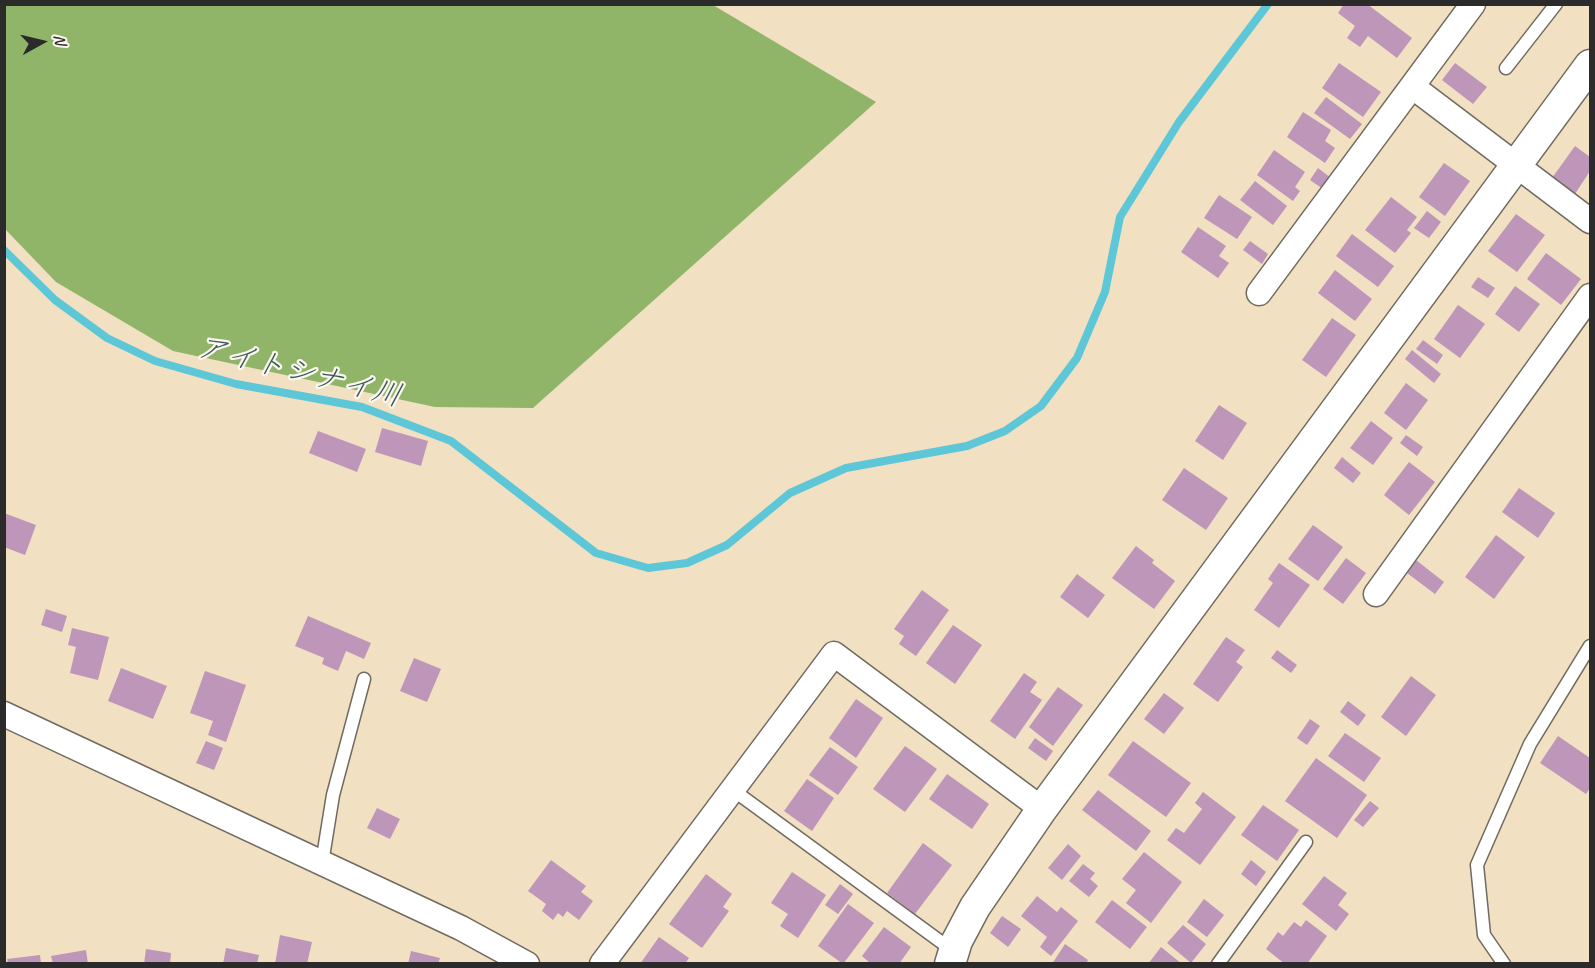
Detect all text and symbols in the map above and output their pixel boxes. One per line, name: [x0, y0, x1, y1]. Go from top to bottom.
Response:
north arrow: [12, 12, 72, 72]
text: N: [49, 33, 70, 46]
water label: アイトシナイ川: [193, 330, 405, 416]

